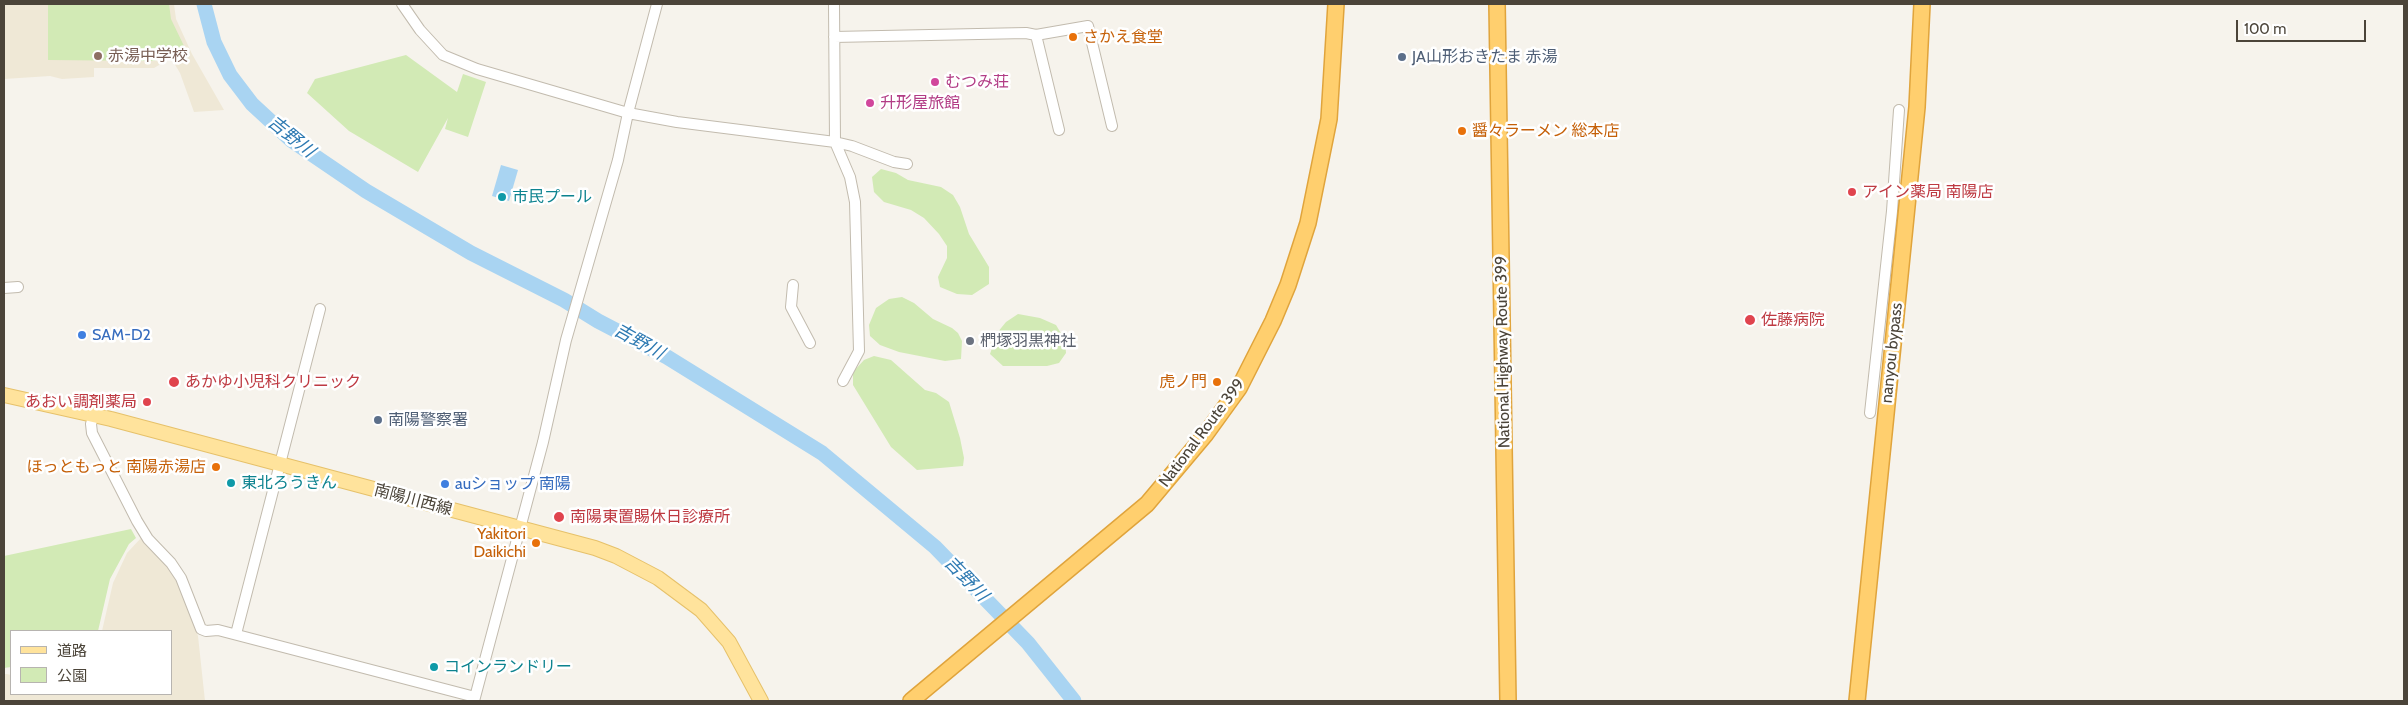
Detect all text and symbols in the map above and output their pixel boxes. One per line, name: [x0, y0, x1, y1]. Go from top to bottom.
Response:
scale bar: [2238, 10, 2368, 42]
text: 100 m: [2244, 20, 2286, 38]
place label: さかえ食堂: [1083, 27, 1163, 47]
marker: さかえ食堂: [1067, 31, 1079, 43]
place label: 赤湯中学校: [108, 46, 188, 66]
place label: JA山形おきたま 赤湯: [1412, 47, 1558, 67]
marker: 赤湯中学校: [92, 50, 104, 62]
marker: JA山形おきたま 赤湯: [1396, 51, 1408, 63]
place label: むつみ荘: [945, 72, 1009, 92]
marker: むつみ荘: [929, 76, 941, 88]
place label: 升形屋旅館: [880, 93, 960, 113]
marker: 升形屋旅館: [864, 97, 876, 109]
water label: 吉野川: [263, 112, 319, 162]
place label: 醤々ラーメン 総本店: [1472, 121, 1620, 141]
marker: 醤々ラーメン 総本店: [1456, 125, 1468, 137]
place label: アイン薬局 南陽店: [1862, 182, 1994, 202]
marker: アイン薬局 南陽店: [1846, 186, 1858, 198]
place label: 市民プール: [512, 187, 592, 207]
marker: 市民プール: [496, 191, 508, 203]
street label: National Highway Route 399: [1492, 256, 1514, 448]
street label: nanyou bypass: [1877, 302, 1907, 404]
place label: 佐藤病院: [1761, 310, 1825, 330]
marker: 佐藤病院: [1743, 313, 1757, 327]
water label: 吉野川: [610, 319, 668, 365]
place label: SAM-D2: [92, 325, 151, 345]
marker: SAM-D2: [76, 329, 88, 341]
place label: 椚塚羽黒神社: [980, 331, 1076, 351]
marker: 椚塚羽黒神社: [964, 335, 976, 347]
place label: あかゆ小児科クリニック: [185, 372, 361, 392]
place label: 虎ノ門: [1159, 372, 1207, 392]
marker: あかゆ小児科クリニック: [167, 375, 181, 389]
street label: National Route 399: [1155, 375, 1249, 491]
marker: 虎ノ門: [1211, 376, 1223, 388]
place label: あおい調剤薬局: [25, 392, 137, 412]
marker: あおい調剤薬局: [141, 396, 153, 408]
place label: 南陽警察署: [388, 410, 468, 430]
marker: 南陽警察署: [372, 414, 384, 426]
place label: ほっともっと 南陽赤湯店: [26, 457, 206, 477]
marker: ほっともっと 南陽赤湯店: [210, 461, 222, 473]
place label: 東北ろうきん: [241, 473, 337, 493]
place label: auショップ 南陽: [455, 474, 571, 494]
marker: 東北ろうきん: [225, 477, 237, 489]
marker: auショップ 南陽: [439, 478, 451, 490]
street label: 南陽川西線: [372, 480, 454, 520]
place label: 南陽東置賜休日診療所: [570, 507, 730, 527]
marker: 南陽東置賜休日診療所: [552, 510, 566, 524]
place label: Yakitori Daikichi: [474, 524, 526, 562]
marker: Yakitori Daikichi: [530, 537, 542, 549]
water label: 吉野川: [939, 552, 993, 606]
legend: [10, 630, 172, 695]
text: 道路: [57, 642, 87, 660]
place label: コインランドリー: [444, 657, 572, 677]
marker: コインランドリー: [428, 661, 440, 673]
text: 公園: [57, 667, 87, 685]

